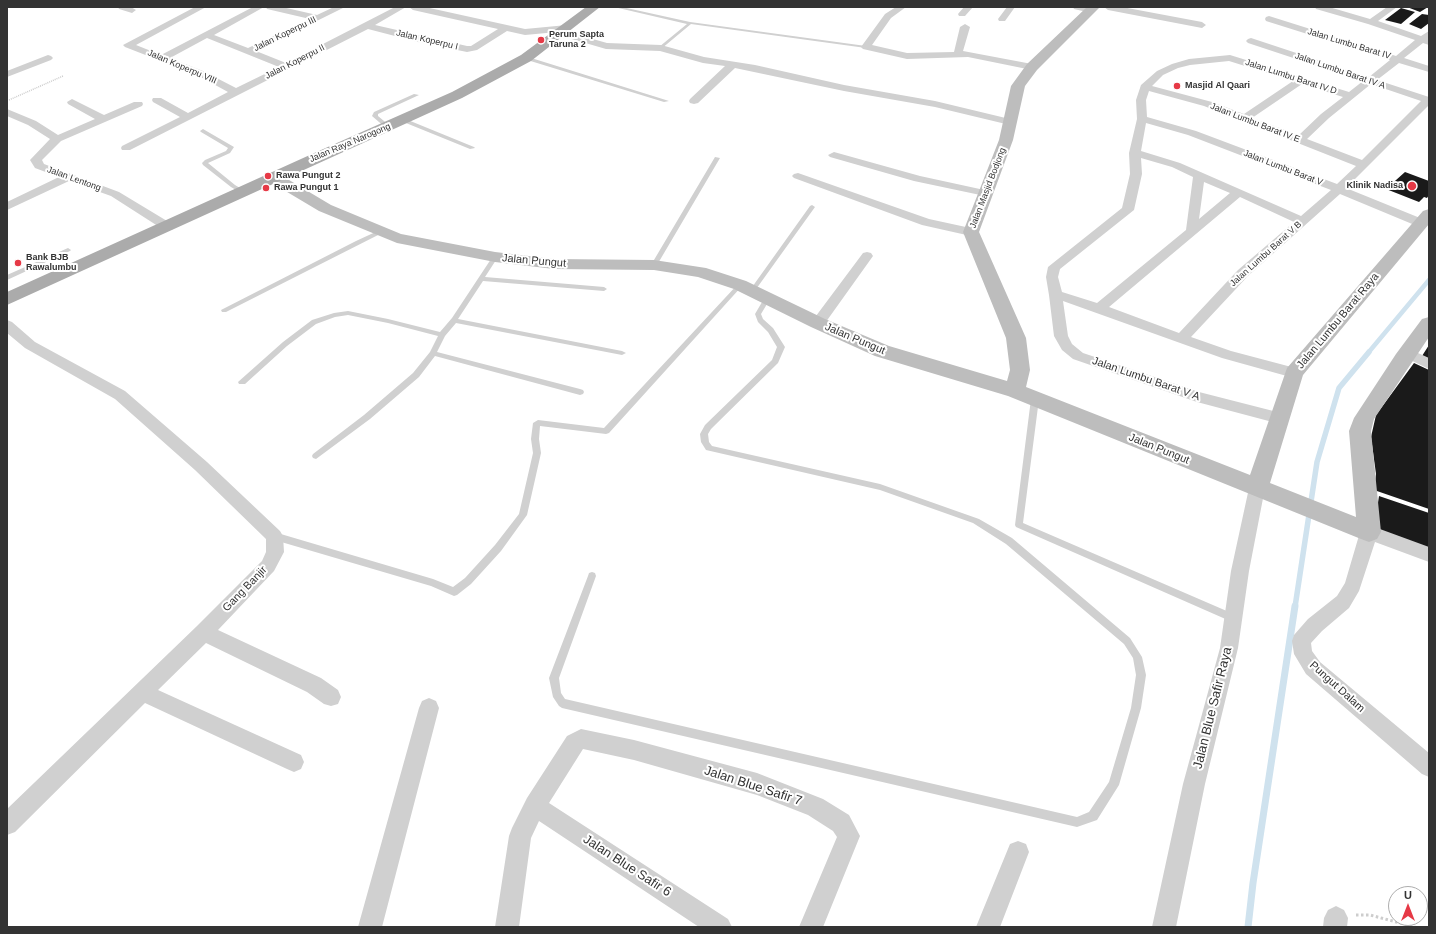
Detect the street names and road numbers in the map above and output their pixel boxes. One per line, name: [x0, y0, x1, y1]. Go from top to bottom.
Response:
street label: Jalan Koperpu III: [252, 14, 318, 54]
street label: Jalan Lumbu Barat IV: [1306, 26, 1392, 62]
street label: Jalan Koperpu I: [395, 28, 459, 52]
street label: Jalan Koperpu II: [263, 42, 327, 82]
street label: Jalan Koperpu VIII: [146, 48, 218, 86]
street label: Jalan Lumbu Barat IV A: [1293, 50, 1387, 92]
street label: Jalan Lumbu Barat IV D: [1244, 57, 1338, 97]
street label: Jalan Lumbu Barat IV E: [1209, 101, 1301, 145]
street label: Jalan Raya Narogong: [308, 121, 392, 165]
street label: Jalan Masjid Bodjong: [968, 146, 1008, 230]
street label: Jalan Lumbu Barat V: [1242, 148, 1324, 188]
street label: Jalan Lentong: [46, 164, 102, 194]
street label: Jalan Lumbu Barat V B: [1228, 219, 1304, 289]
street label: Jalan Pungut: [501, 252, 567, 270]
street label: Jalan Lumbu Barat Raya: [1294, 270, 1382, 372]
street label: Jalan Pungut: [823, 320, 887, 358]
street label: Jalan Lumbu Barat V A: [1090, 354, 1202, 404]
street label: Jalan Pungut: [1127, 431, 1191, 467]
street label: Gang Banjir: [220, 564, 270, 614]
street label: Jalan Blue Safir Raya: [1190, 645, 1236, 771]
street label: Pungut Dalam: [1307, 659, 1367, 715]
street label: Jalan Blue Safir 7: [702, 763, 804, 809]
street label: Jalan Blue Safir 6: [580, 832, 674, 900]

